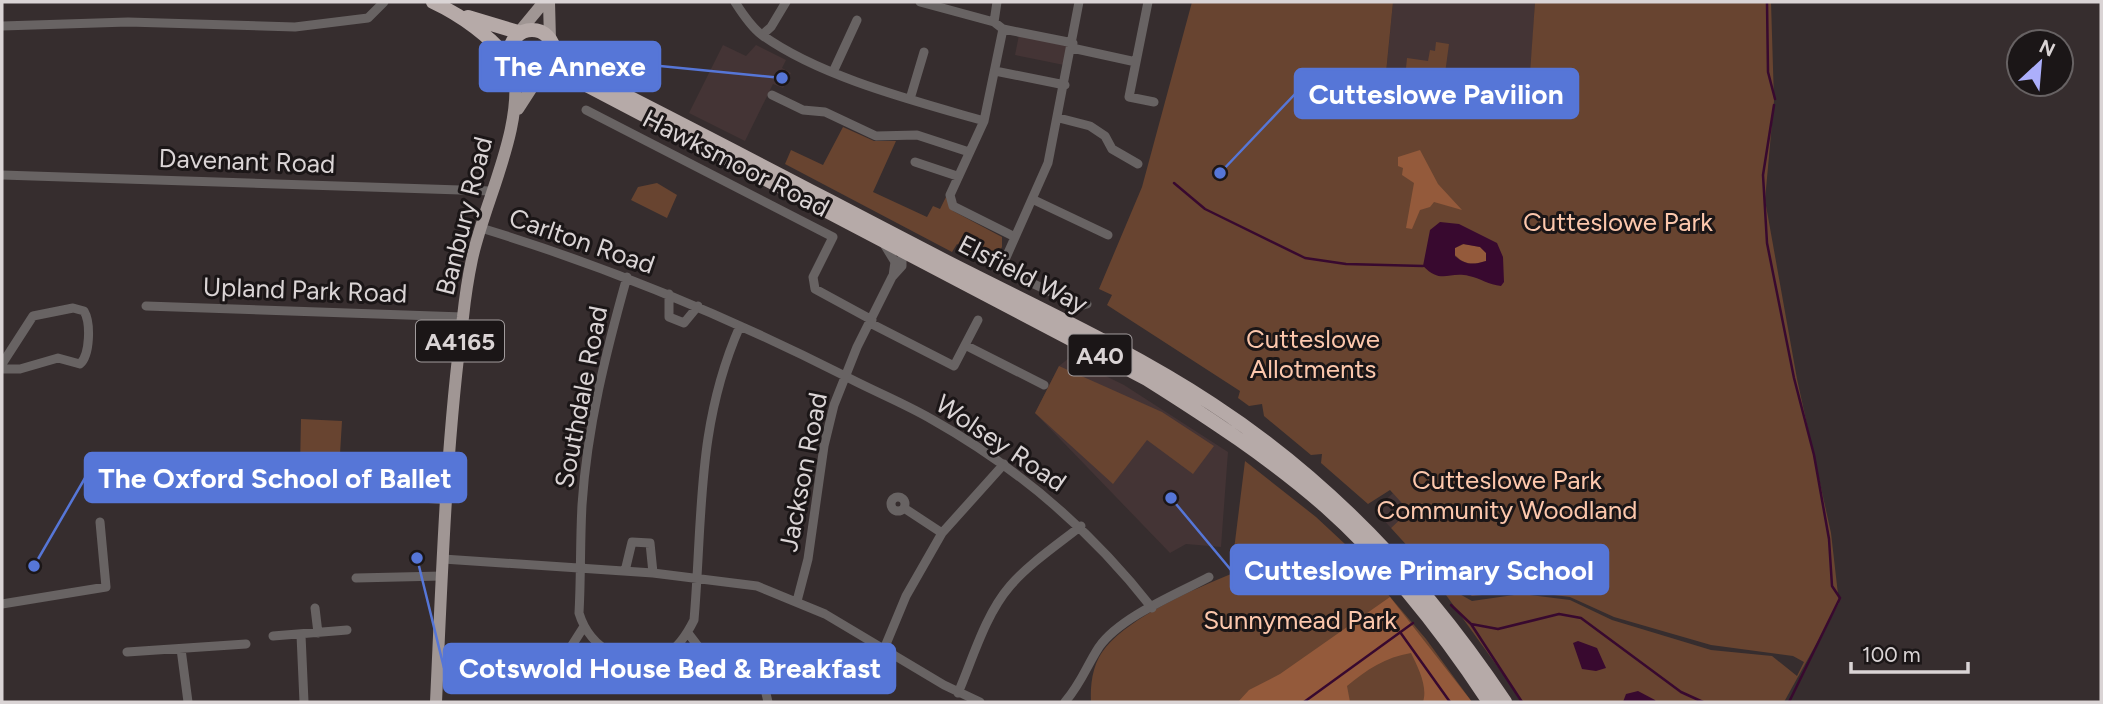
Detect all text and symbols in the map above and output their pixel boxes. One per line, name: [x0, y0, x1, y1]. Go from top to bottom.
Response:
north arrow: [2005, 28, 2075, 98]
text: N: [2036, 35, 2059, 62]
callout: The Annexe: [480, 42, 660, 91]
text: The Annexe: [494, 49, 646, 83]
callout: Cutteslowe Pavilion: [1295, 69, 1578, 118]
text: Cutteslowe Pavilion: [1308, 77, 1564, 111]
street label: Hawksmoor Road: [637, 102, 835, 224]
street label: Banbury Road: [429, 133, 499, 299]
street label: Davenant Road: [158, 142, 336, 180]
street label: Carlton Road: [505, 201, 659, 281]
park label: Cutteslowe Park: [1523, 206, 1713, 238]
street label: Elsfield Way: [953, 228, 1093, 320]
street label: Upland Park Road: [202, 270, 408, 310]
street label: Southdale Road: [548, 303, 614, 491]
road number: A4165: [416, 320, 504, 362]
park label: Cutteslowe Allotments: [1246, 323, 1380, 385]
road number: A40: [1068, 334, 1132, 376]
street label: Wolsey Road: [930, 388, 1072, 498]
street label: Jackson Road: [772, 390, 834, 554]
callout: The Oxford School of Ballet: [85, 453, 466, 502]
text: The Oxford School of Ballet: [98, 461, 452, 495]
park label: Cutteslowe Park Community Woodland: [1376, 464, 1638, 526]
callout: Cutteslowe Primary School: [1231, 545, 1608, 594]
text: Cutteslowe Primary School: [1244, 553, 1594, 587]
park label: Sunnymead Park: [1203, 604, 1397, 636]
scale bar: [1851, 630, 1968, 674]
text: 100 m: [1862, 642, 1921, 667]
callout: Cotswold House Bed & Breakfast: [444, 644, 895, 693]
text: Cotswold House Bed & Breakfast: [459, 651, 881, 685]

